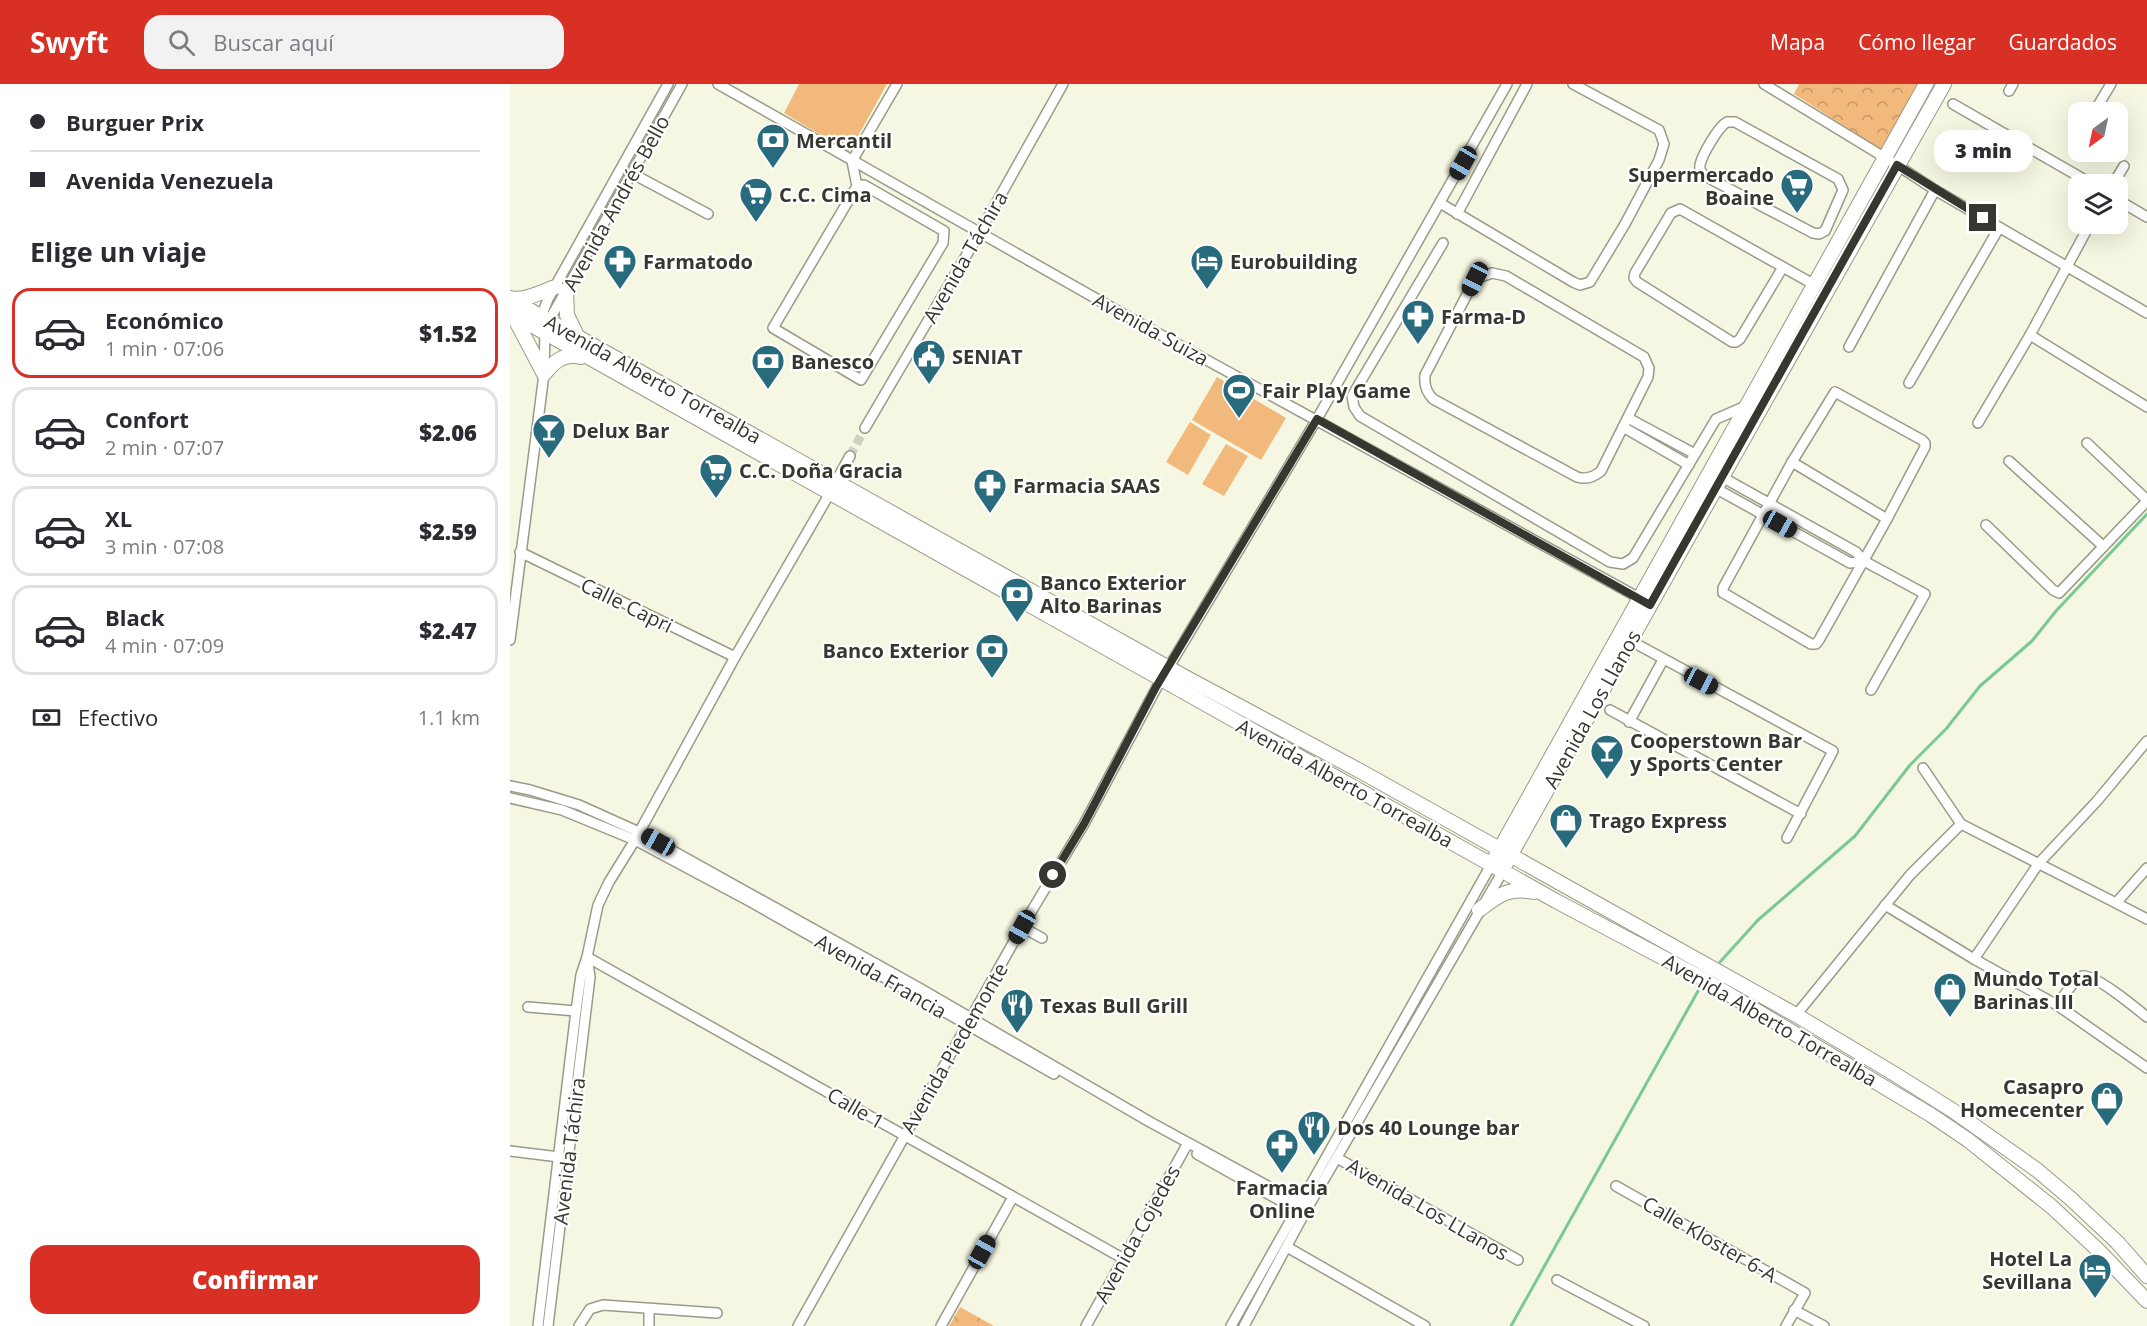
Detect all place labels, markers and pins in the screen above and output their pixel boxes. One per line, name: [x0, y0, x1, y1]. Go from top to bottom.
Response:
bank icon: Mercantil: [755, 122, 791, 169]
place label: Mercantil: [796, 127, 892, 154]
place label: Supermercado Boaine: [1628, 161, 1774, 211]
supermarket icon: Supermercado Boaine: [1779, 167, 1815, 214]
supermarket icon: C.C. Cima: [738, 176, 774, 223]
place label: C.C. Cima: [779, 181, 872, 208]
pharmacy icon: Farmatodo: [602, 243, 638, 290]
hotel icon: Eurobuilding: [1189, 243, 1225, 290]
place label: Farmatodo: [643, 248, 753, 275]
place label: Eurobuilding: [1230, 248, 1358, 275]
pharmacy icon: Farma-D: [1400, 298, 1436, 345]
place label: Farma-D: [1441, 303, 1526, 330]
public building icon: SENIAT: [911, 338, 947, 385]
bank icon: Banesco: [750, 343, 786, 390]
place label: SENIAT: [952, 343, 1023, 370]
place label: Banesco: [791, 348, 874, 375]
sports icon: Fair Play Game: [1221, 372, 1257, 419]
place label: Fair Play Game: [1262, 377, 1411, 404]
bar icon: Delux Bar: [531, 412, 567, 459]
place label: Delux Bar: [572, 417, 669, 444]
supermarket icon: C.C. Doña Gracia: [698, 452, 734, 499]
place label: C.C. Doña Gracia: [739, 457, 903, 484]
pharmacy icon: Farmacia SAAS: [972, 467, 1008, 514]
place label: Farmacia SAAS: [1013, 472, 1160, 499]
place label: Banco Exterior Alto Barinas: [1040, 569, 1186, 619]
bank icon: Banco Exterior Alto Barinas: [999, 576, 1035, 623]
bank icon: Banco Exterior: [974, 632, 1010, 679]
place label: Banco Exterior: [823, 637, 969, 664]
place label: Cooperstown Bar y Sports Center: [1630, 727, 1802, 777]
bar icon: Cooperstown Bar y Sports Center: [1589, 733, 1625, 780]
shop icon: Trago Express: [1548, 802, 1584, 849]
place label: Trago Express: [1589, 807, 1727, 834]
place label: Mundo Total Barinas III: [1973, 965, 2099, 1015]
shop icon: Mundo Total Barinas III: [1932, 971, 1968, 1018]
restaurant icon: Texas Bull Grill: [999, 987, 1035, 1034]
place label: Texas Bull Grill: [1040, 992, 1188, 1019]
place label: Casapro Homecenter: [1960, 1073, 2084, 1123]
shop icon: Casapro Homecenter: [2089, 1080, 2125, 1127]
restaurant icon: Dos 40 Lounge bar: [1296, 1109, 1332, 1156]
place label: Dos 40 Lounge bar: [1337, 1114, 1520, 1141]
pharmacy icon: Farmacia Online: [1264, 1127, 1300, 1174]
place label: Farmacia Online: [1236, 1174, 1328, 1224]
place label: Hotel La Sevillana: [1982, 1245, 2072, 1295]
hotel icon: Hotel La Sevillana: [2077, 1252, 2113, 1299]

